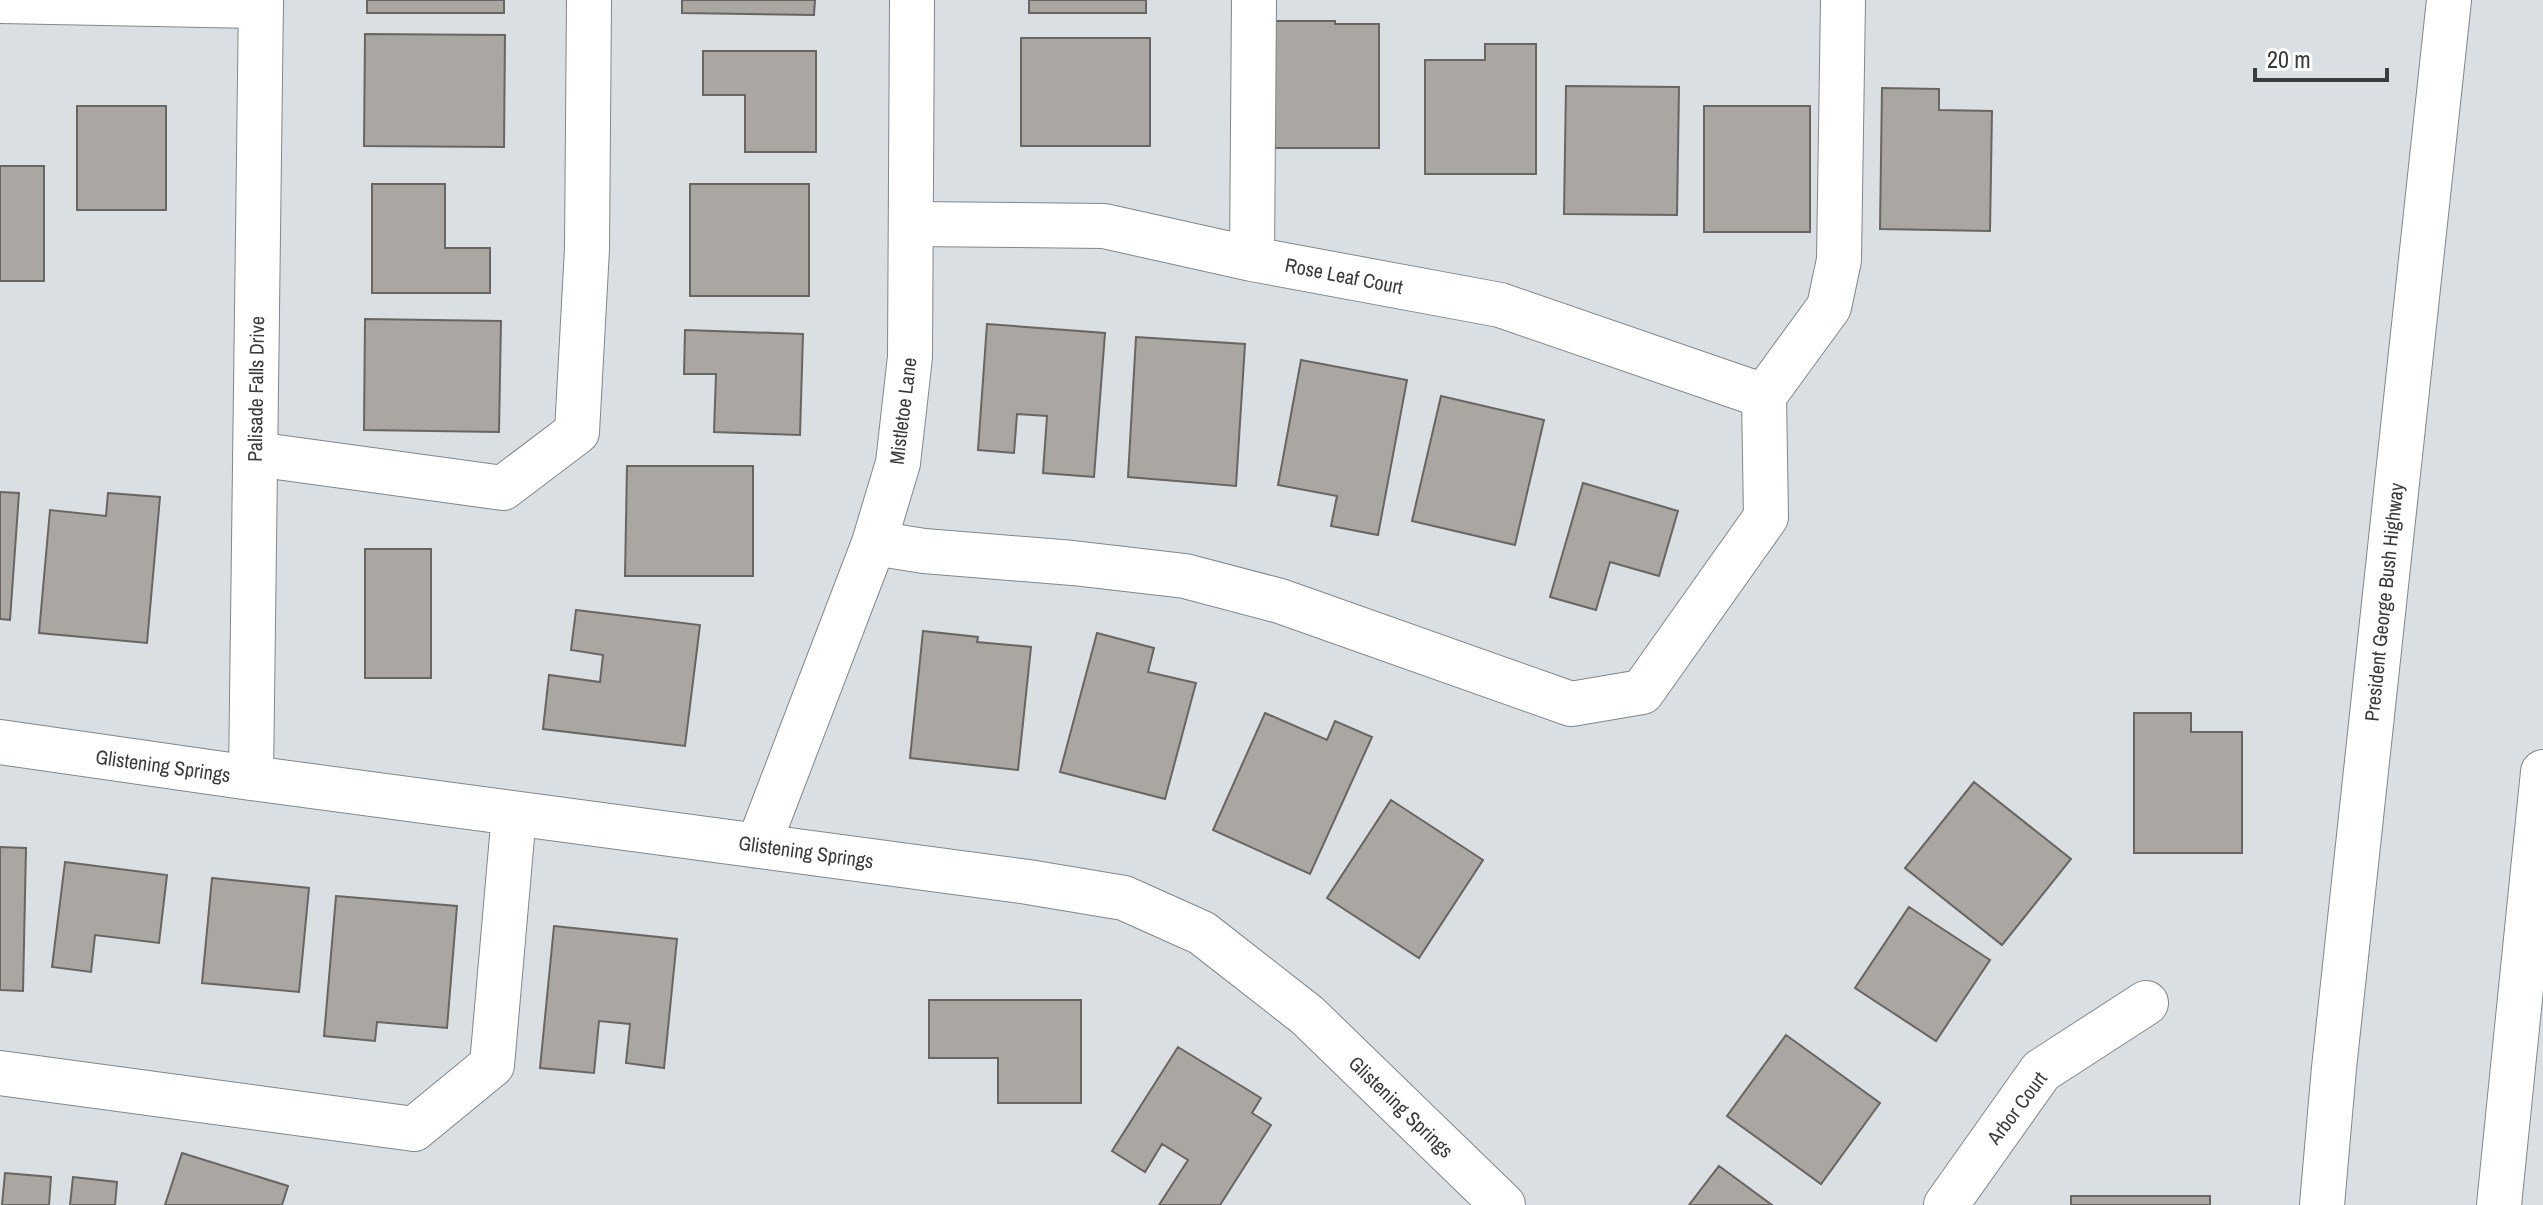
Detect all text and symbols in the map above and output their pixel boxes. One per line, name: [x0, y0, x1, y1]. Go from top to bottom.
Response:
scale bar: [2255, 32, 2387, 82]
text: 20 m: [2267, 43, 2311, 75]
street label: Rose Leaf Court: [1283, 251, 1406, 300]
street label: Palisade Falls Drive: [241, 316, 270, 462]
street label: Mistletoe Lane: [883, 356, 922, 466]
street label: President George Bush Highway: [2358, 481, 2410, 723]
street label: Glistening Springs: [94, 743, 232, 788]
street label: Glistening Springs: [737, 829, 875, 874]
street label: Glistening Springs: [1343, 1050, 1460, 1164]
street label: Arbor Court: [1980, 1065, 2053, 1150]

